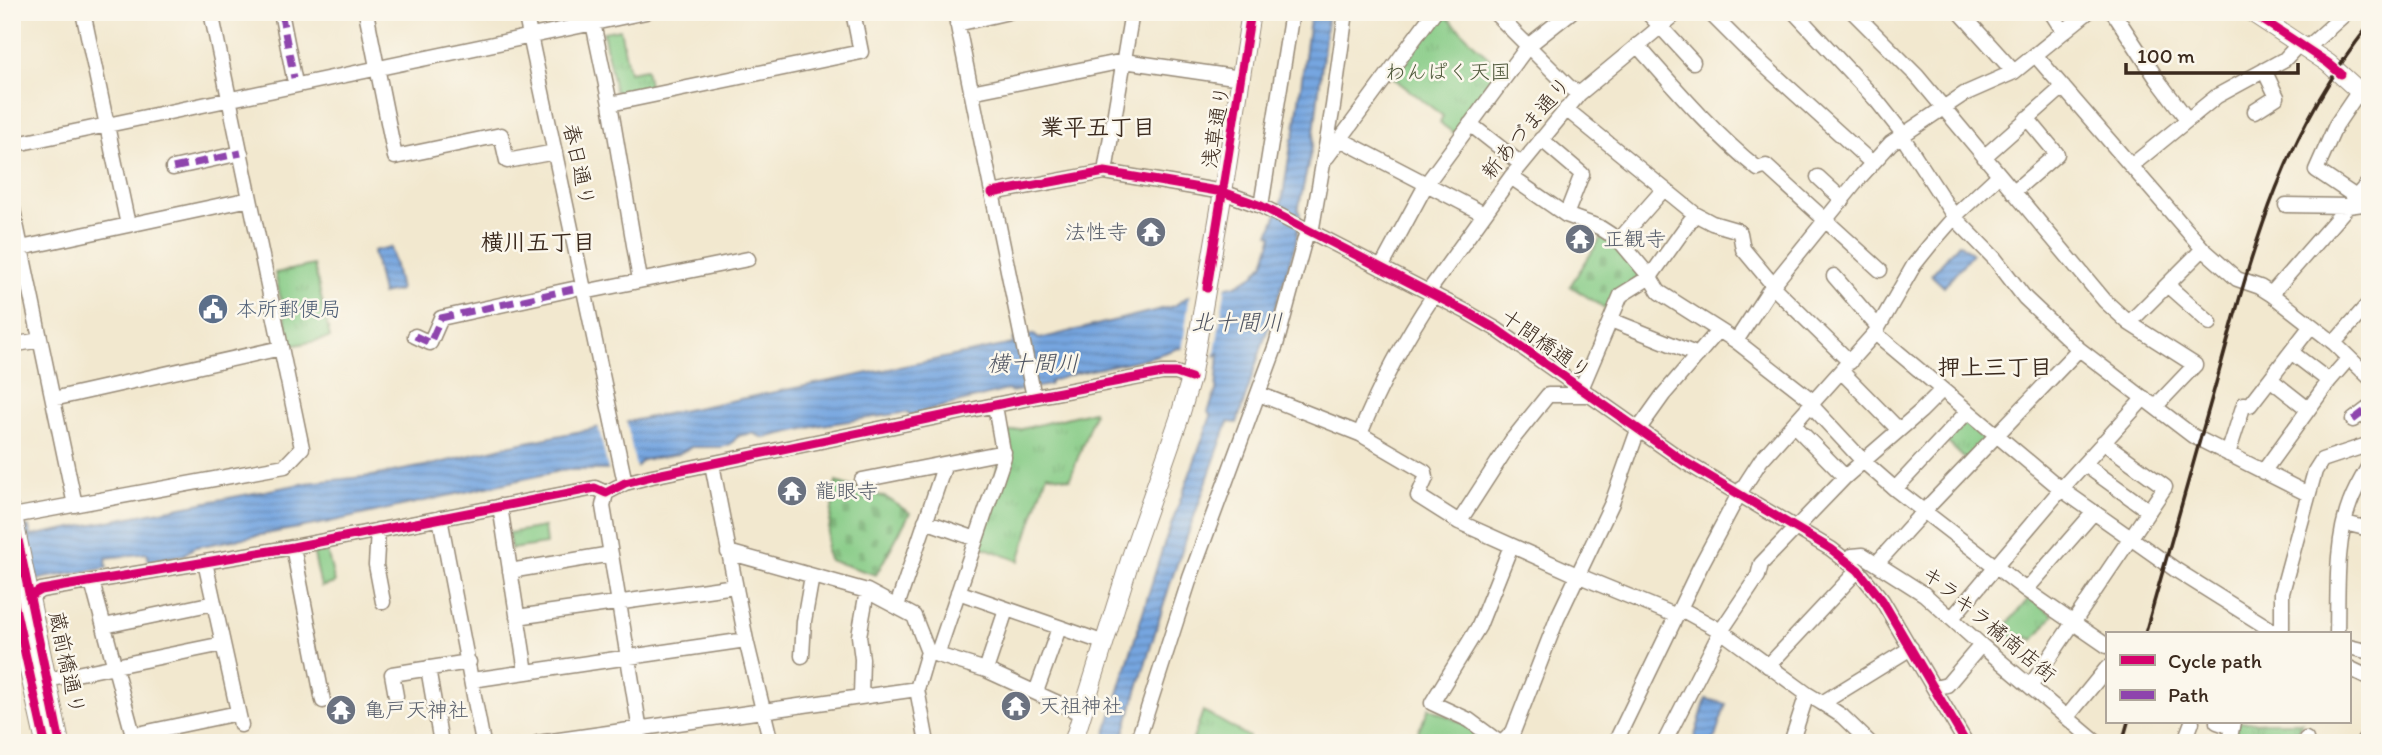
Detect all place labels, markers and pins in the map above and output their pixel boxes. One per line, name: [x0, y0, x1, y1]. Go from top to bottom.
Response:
temple icon: 法性寺: [1134, 215, 1168, 249]
place label: 法性寺: [1065, 219, 1128, 244]
temple icon: 正観寺: [1563, 222, 1597, 256]
place label: 正観寺: [1603, 226, 1666, 251]
public building icon: 本所郵便局: [196, 292, 230, 326]
place label: 本所郵便局: [236, 296, 341, 321]
temple icon: 龍眼寺: [775, 474, 809, 508]
place label: 龍眼寺: [815, 478, 878, 503]
temple icon: 天祖神社: [999, 689, 1033, 723]
temple icon: 亀戸天神社: [324, 693, 358, 727]
place label: 天祖神社: [1039, 693, 1123, 718]
place label: 亀戸天神社: [364, 697, 469, 722]

